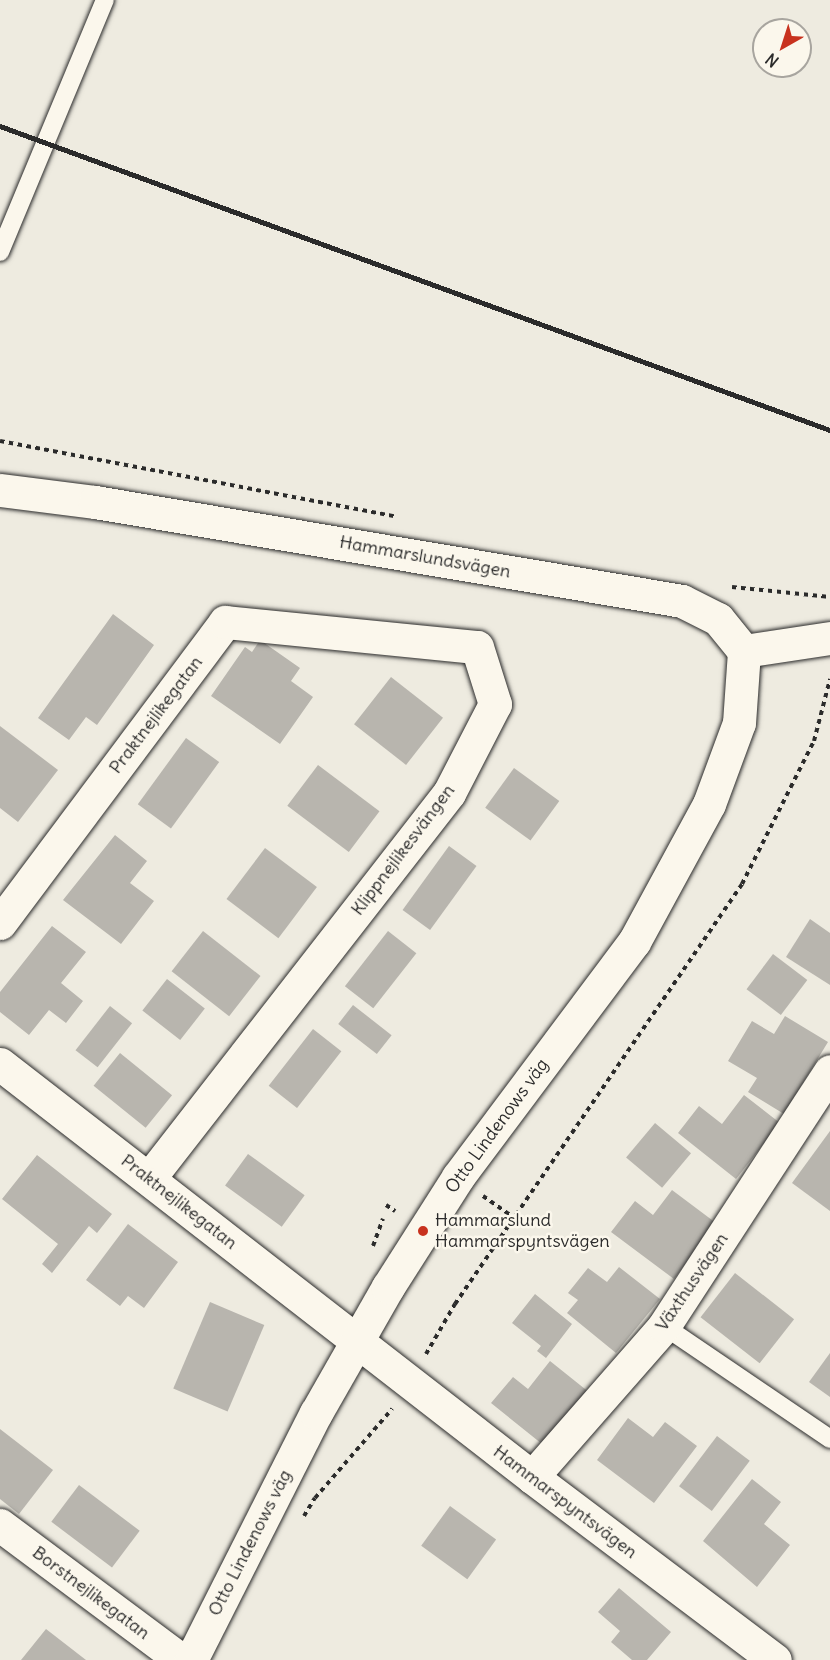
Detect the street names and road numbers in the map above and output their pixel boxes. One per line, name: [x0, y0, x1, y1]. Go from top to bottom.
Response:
street label: Hammarslundsvägen: [338, 531, 512, 583]
street label: Praktnejlikegatan: [105, 652, 207, 778]
street label: Klippnejlikesvängen: [347, 780, 459, 920]
street label: Otto Lindenows väg: [441, 1055, 553, 1197]
street label: Praktnejlikegatan: [117, 1150, 241, 1254]
street label: Växthusvägen: [651, 1229, 733, 1335]
street label: Hammarspyntsvägen: [489, 1441, 641, 1563]
street label: Otto Lindenows väg: [204, 1466, 296, 1620]
street label: Borstnejlikegatan: [28, 1542, 154, 1644]

